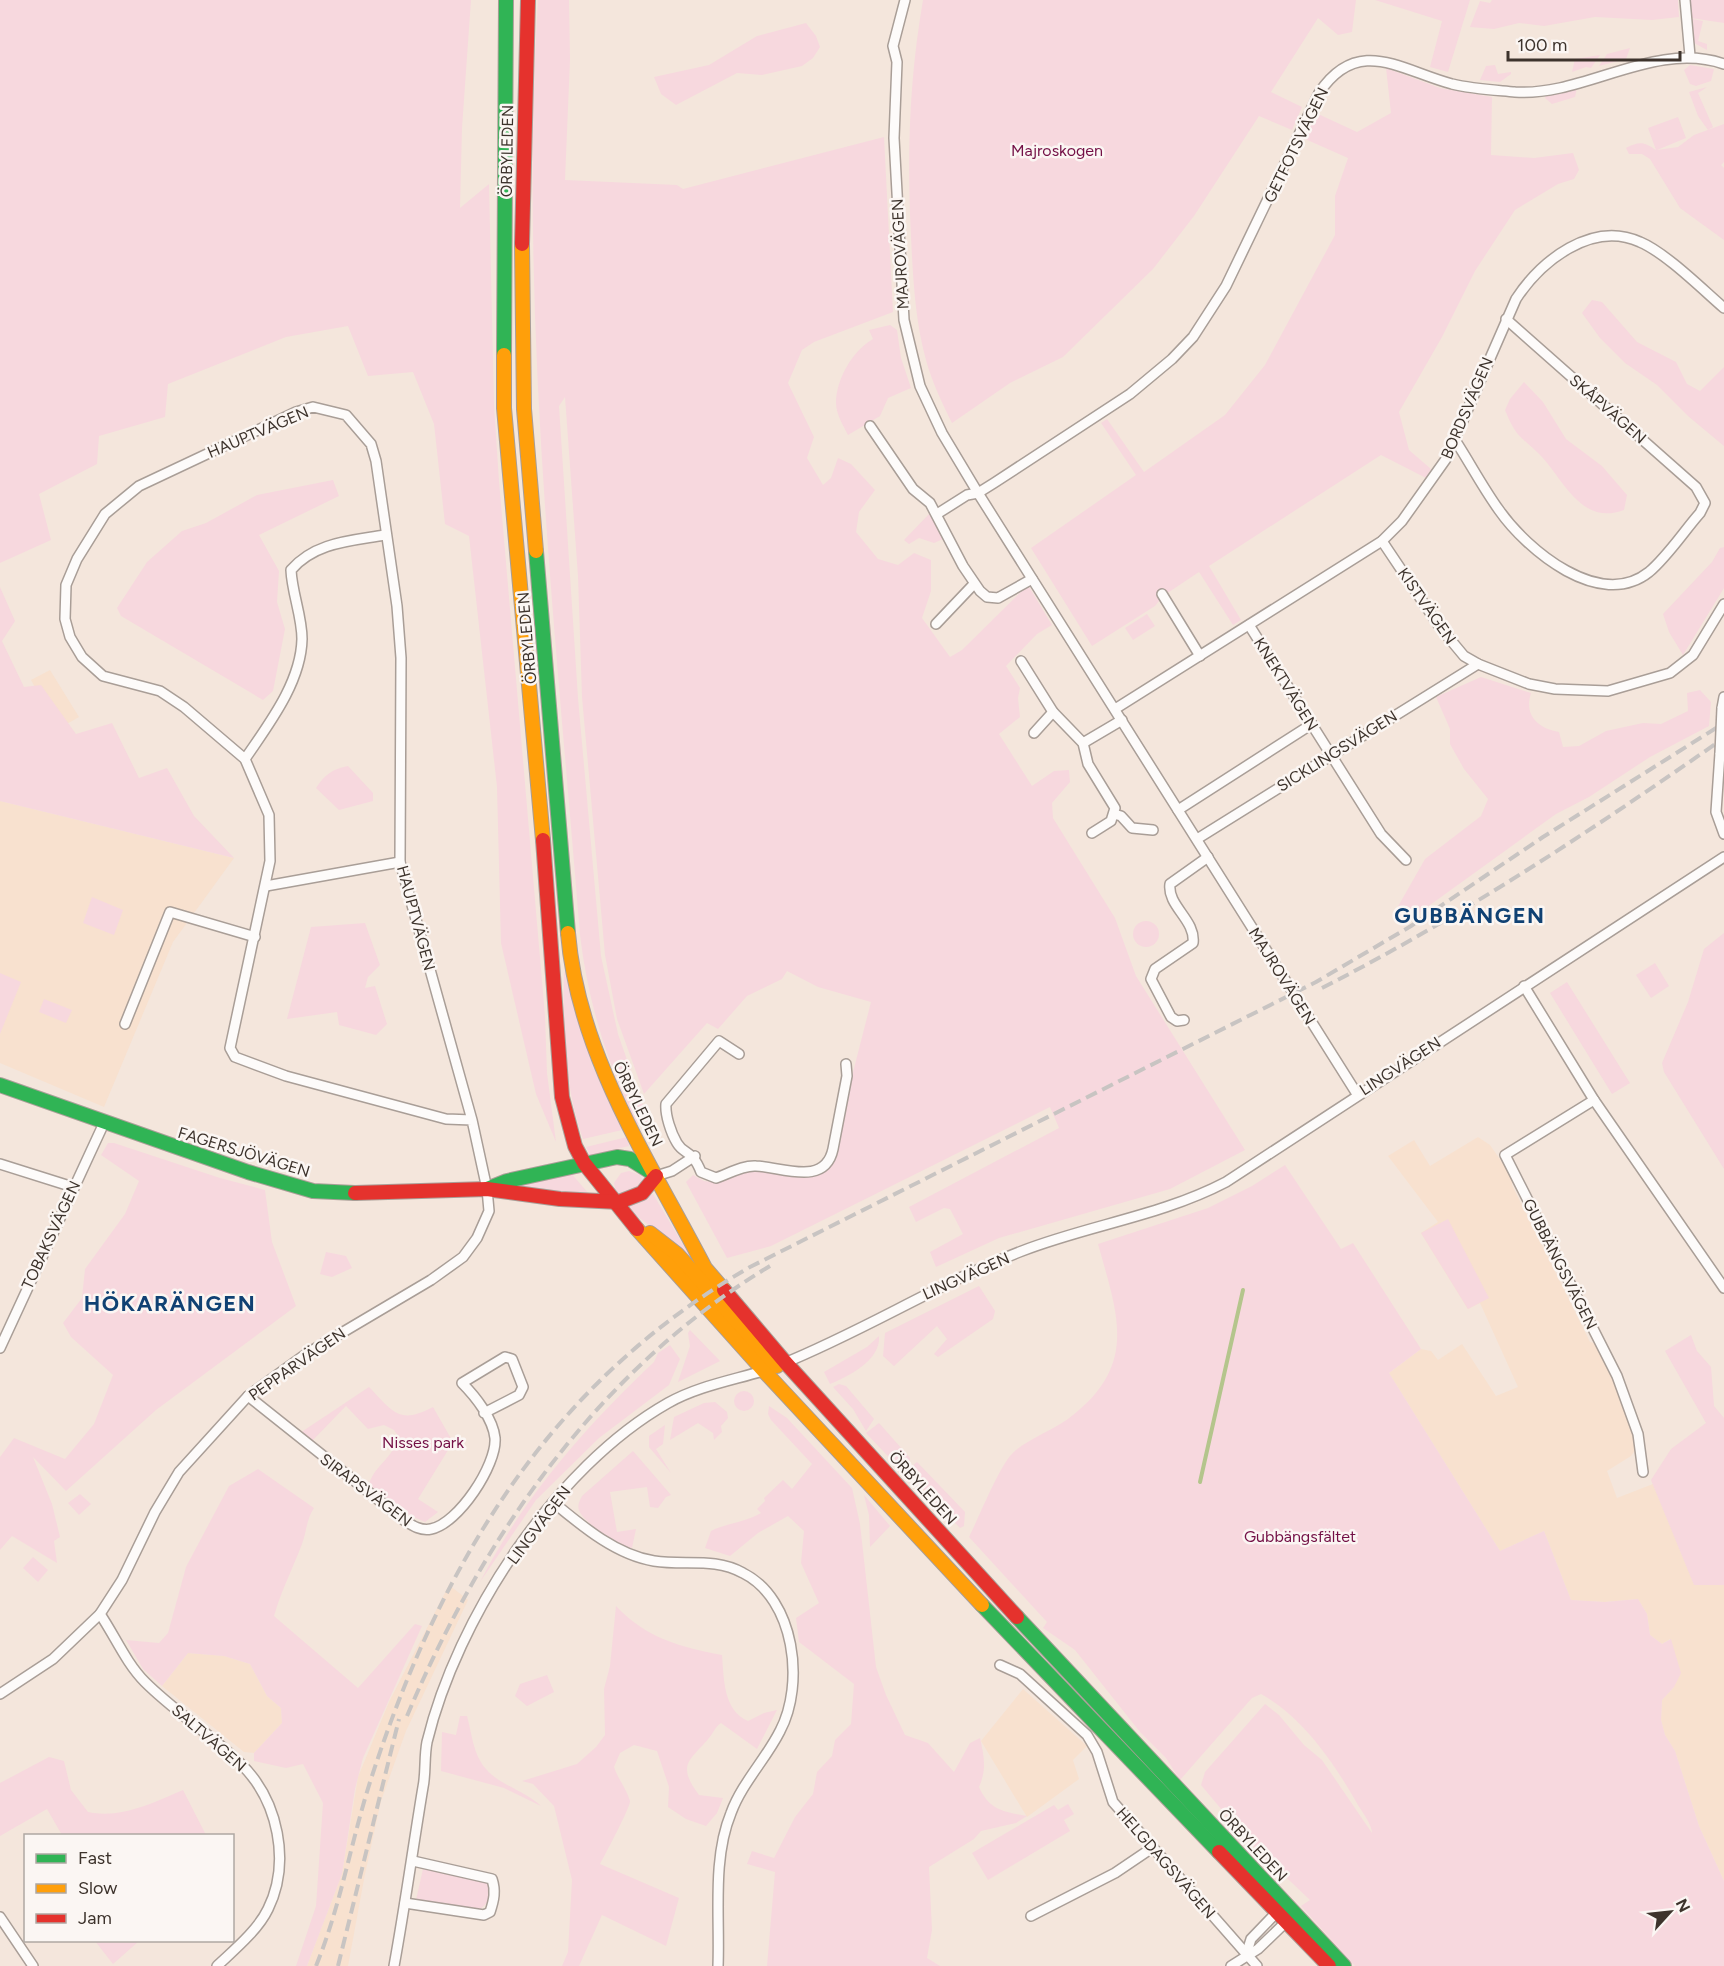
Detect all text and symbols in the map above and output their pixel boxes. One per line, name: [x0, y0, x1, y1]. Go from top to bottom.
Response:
scale bar: [1508, 24, 1680, 62]
text: 100 m: [1517, 34, 1567, 56]
street label: GETFOTSVÄGEN: [1260, 84, 1332, 206]
street label: ÖRBYLEDEN: [497, 105, 517, 197]
park label: Majroskogen: [1011, 141, 1103, 160]
street label: MAJROVÄGEN: [888, 198, 912, 310]
street label: BORDSVÄGEN: [1437, 354, 1497, 462]
street label: SKÅPVÄGEN: [1566, 370, 1650, 448]
street label: HAUPTVÄGEN: [204, 402, 312, 462]
street label: KISTVÄGEN: [1394, 564, 1460, 648]
street label: ÖRBYLEDEN: [514, 591, 540, 685]
street label: KNEKTVÄGEN: [1250, 634, 1322, 734]
street label: SICKLINGSVÄGEN: [1273, 706, 1401, 796]
street label: HAUPTVÄGEN: [393, 863, 439, 973]
district label: GUBBÄNGEN: [1394, 902, 1546, 929]
street label: MAJROVÄGEN: [1245, 924, 1319, 1028]
street label: LINGVÄGEN: [1356, 1033, 1444, 1099]
street label: ÖRBYLEDEN: [609, 1058, 667, 1150]
street label: FAGERSJÖVÄGEN: [176, 1123, 312, 1181]
street label: TOBAKSVÄGEN: [18, 1178, 84, 1292]
street label: GUBBÄNGSVÄGEN: [1519, 1195, 1601, 1333]
street label: LINGVÄGEN: [920, 1248, 1012, 1304]
district label: HÖKARÄNGEN: [84, 1290, 256, 1317]
street label: PEPPARVÄGEN: [245, 1324, 349, 1404]
park label: Nisses park: [382, 1433, 464, 1452]
street label: ÖRBYLEDEN: [885, 1447, 961, 1529]
street label: SIRAPSVÄGEN: [316, 1449, 416, 1531]
street label: LINGVÄGEN: [503, 1482, 575, 1568]
park label: Gubbängsfältet: [1244, 1527, 1356, 1546]
street label: SALTVÄGEN: [168, 1700, 250, 1776]
street label: HELGDAGSVÄGEN: [1112, 1803, 1220, 1923]
street label: ÖRBYLEDEN: [1214, 1805, 1292, 1885]
legend: [24, 1834, 234, 1942]
text: Fast: [78, 1847, 112, 1869]
text: Slow: [78, 1877, 117, 1899]
north arrow: [1640, 1882, 1700, 1942]
text: N: [1672, 1896, 1694, 1915]
text: Jam: [78, 1907, 112, 1929]

